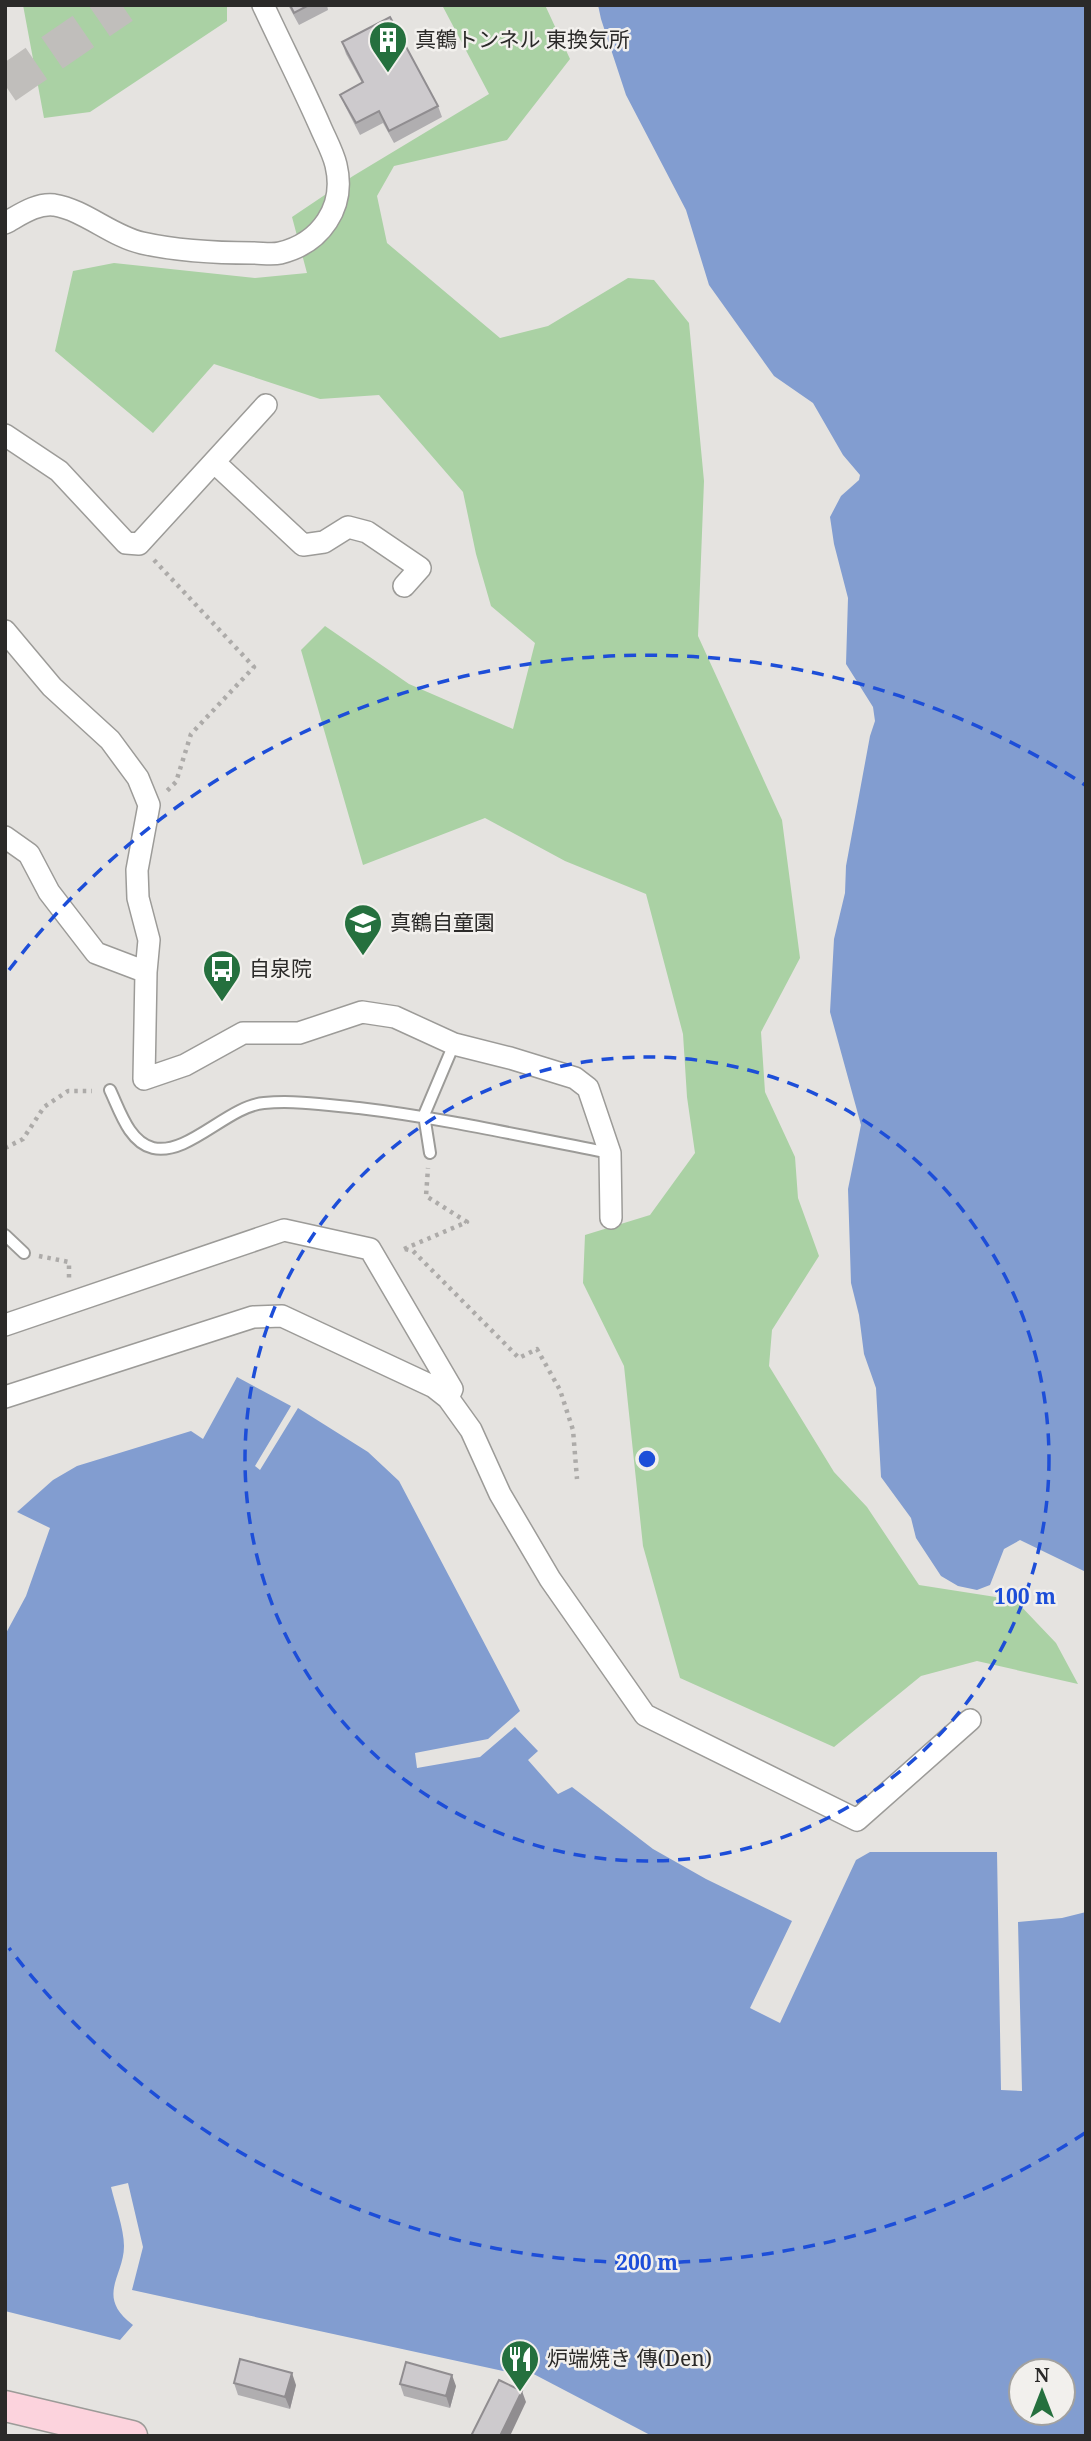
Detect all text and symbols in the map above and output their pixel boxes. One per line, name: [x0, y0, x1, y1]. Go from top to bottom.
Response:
building icon: 真鶴トンネル 東換気所: [367, 19, 409, 74]
place label: 真鶴トンネル 東換気所: [415, 25, 630, 53]
school or university icon: 真鶴自童園: [342, 902, 384, 957]
place label: 真鶴自童園: [390, 908, 495, 936]
bus stop icon: 自泉院: [201, 948, 243, 1003]
place label: 自泉院: [249, 954, 312, 982]
centre of rings: [635, 1447, 659, 1471]
text: 100 m: [994, 1582, 1056, 1610]
text: 200 m: [616, 2248, 678, 2276]
restaurant icon: 炉端焼き 傳(Den): [499, 2338, 541, 2393]
place label: 炉端焼き 傳(Den): [547, 2344, 712, 2372]
north arrow: [1007, 2357, 1077, 2427]
text: N: [1035, 2362, 1050, 2388]

